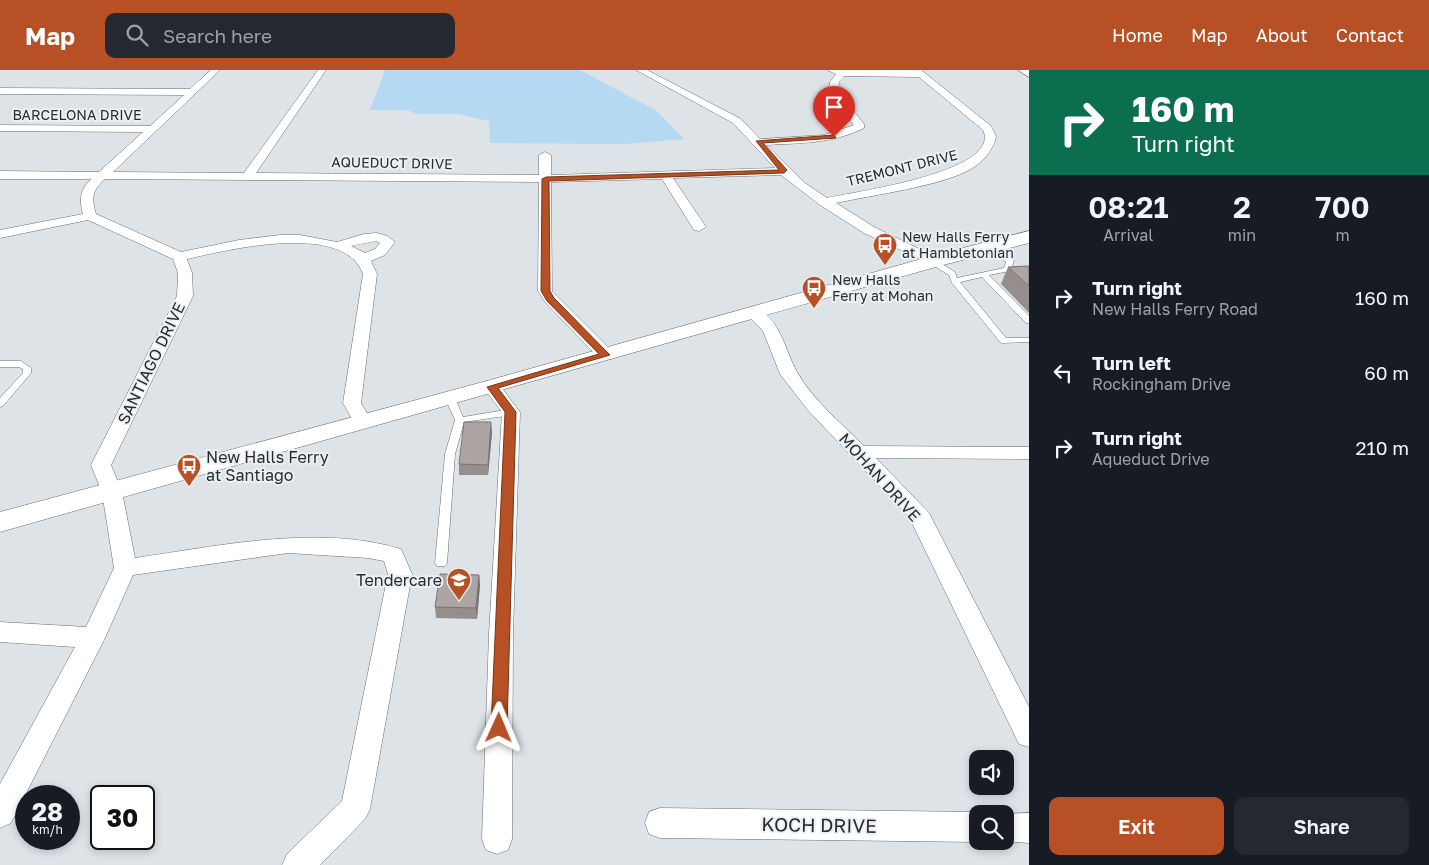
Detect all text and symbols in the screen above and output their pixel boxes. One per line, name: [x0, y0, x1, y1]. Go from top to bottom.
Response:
search box: [105, 13, 455, 58]
text: Map: [25, 21, 75, 50]
icon: search: [123, 21, 151, 49]
text: Search here: [163, 24, 272, 47]
text: Home: [1112, 24, 1163, 46]
text: Map: [1191, 24, 1228, 46]
text: About: [1256, 24, 1308, 46]
text: Contact: [1336, 24, 1404, 46]
pin: [813, 86, 855, 137]
text: 160 m: [1132, 88, 1234, 130]
icon: right: [1049, 90, 1114, 155]
icon: arrive: [820, 93, 848, 121]
street label: BARCELONA DRIVE: [13, 106, 142, 123]
text: Turn right: [1132, 130, 1235, 157]
street label: TREMONT DRIVE: [845, 146, 959, 190]
street label: AQUEDUCT DRIVE: [331, 153, 453, 172]
text: 08:21: [1088, 189, 1169, 225]
text: 2: [1233, 189, 1251, 225]
text: 700: [1315, 189, 1370, 225]
text: Arrival: [1103, 225, 1153, 245]
text: min: [1228, 225, 1256, 245]
text: m: [1335, 225, 1350, 245]
place label: New Halls Ferry at Hambletonian: [902, 228, 1014, 261]
bus stop icon: New Halls Ferry at Hambletonian: [872, 232, 898, 266]
place label: New Halls Ferry at Mohan: [832, 271, 933, 304]
bus stop icon: New Halls Ferry at Mohan: [801, 275, 827, 309]
text: Turn right: [1092, 276, 1182, 299]
icon: right: [1049, 284, 1077, 312]
text: 160 m: [1355, 286, 1409, 309]
street label: SANTIAGO DRIVE: [113, 299, 189, 427]
text: New Halls Ferry Road: [1092, 299, 1258, 319]
text: Turn left: [1092, 351, 1171, 374]
icon: left: [1049, 359, 1077, 387]
text: 60 m: [1364, 361, 1409, 384]
text: Rockingham Drive: [1092, 374, 1231, 394]
text: Turn right: [1092, 426, 1182, 449]
street label: MOHAN DRIVE: [835, 429, 925, 525]
icon: right: [1049, 434, 1077, 462]
text: 210 m: [1355, 436, 1409, 459]
place label: New Halls Ferry at Santiago: [206, 447, 329, 485]
text: Aqueduct Drive: [1092, 449, 1210, 469]
bus stop icon: New Halls Ferry at Santiago: [176, 453, 202, 487]
school or university icon: Tendercare: [446, 567, 472, 601]
place label: Tendercare: [356, 570, 442, 590]
position arrow: [472, 701, 524, 753]
map controls: [969, 750, 1014, 850]
button: sound: [969, 750, 1014, 795]
speed limit sign: 30: [90, 785, 155, 850]
text: 28: [32, 796, 63, 827]
button: Exit: [1049, 797, 1224, 855]
button: Share: [1234, 797, 1409, 855]
button: search: [969, 805, 1014, 850]
street label: KOCH DRIVE: [761, 812, 877, 837]
text: km/h: [32, 822, 63, 837]

